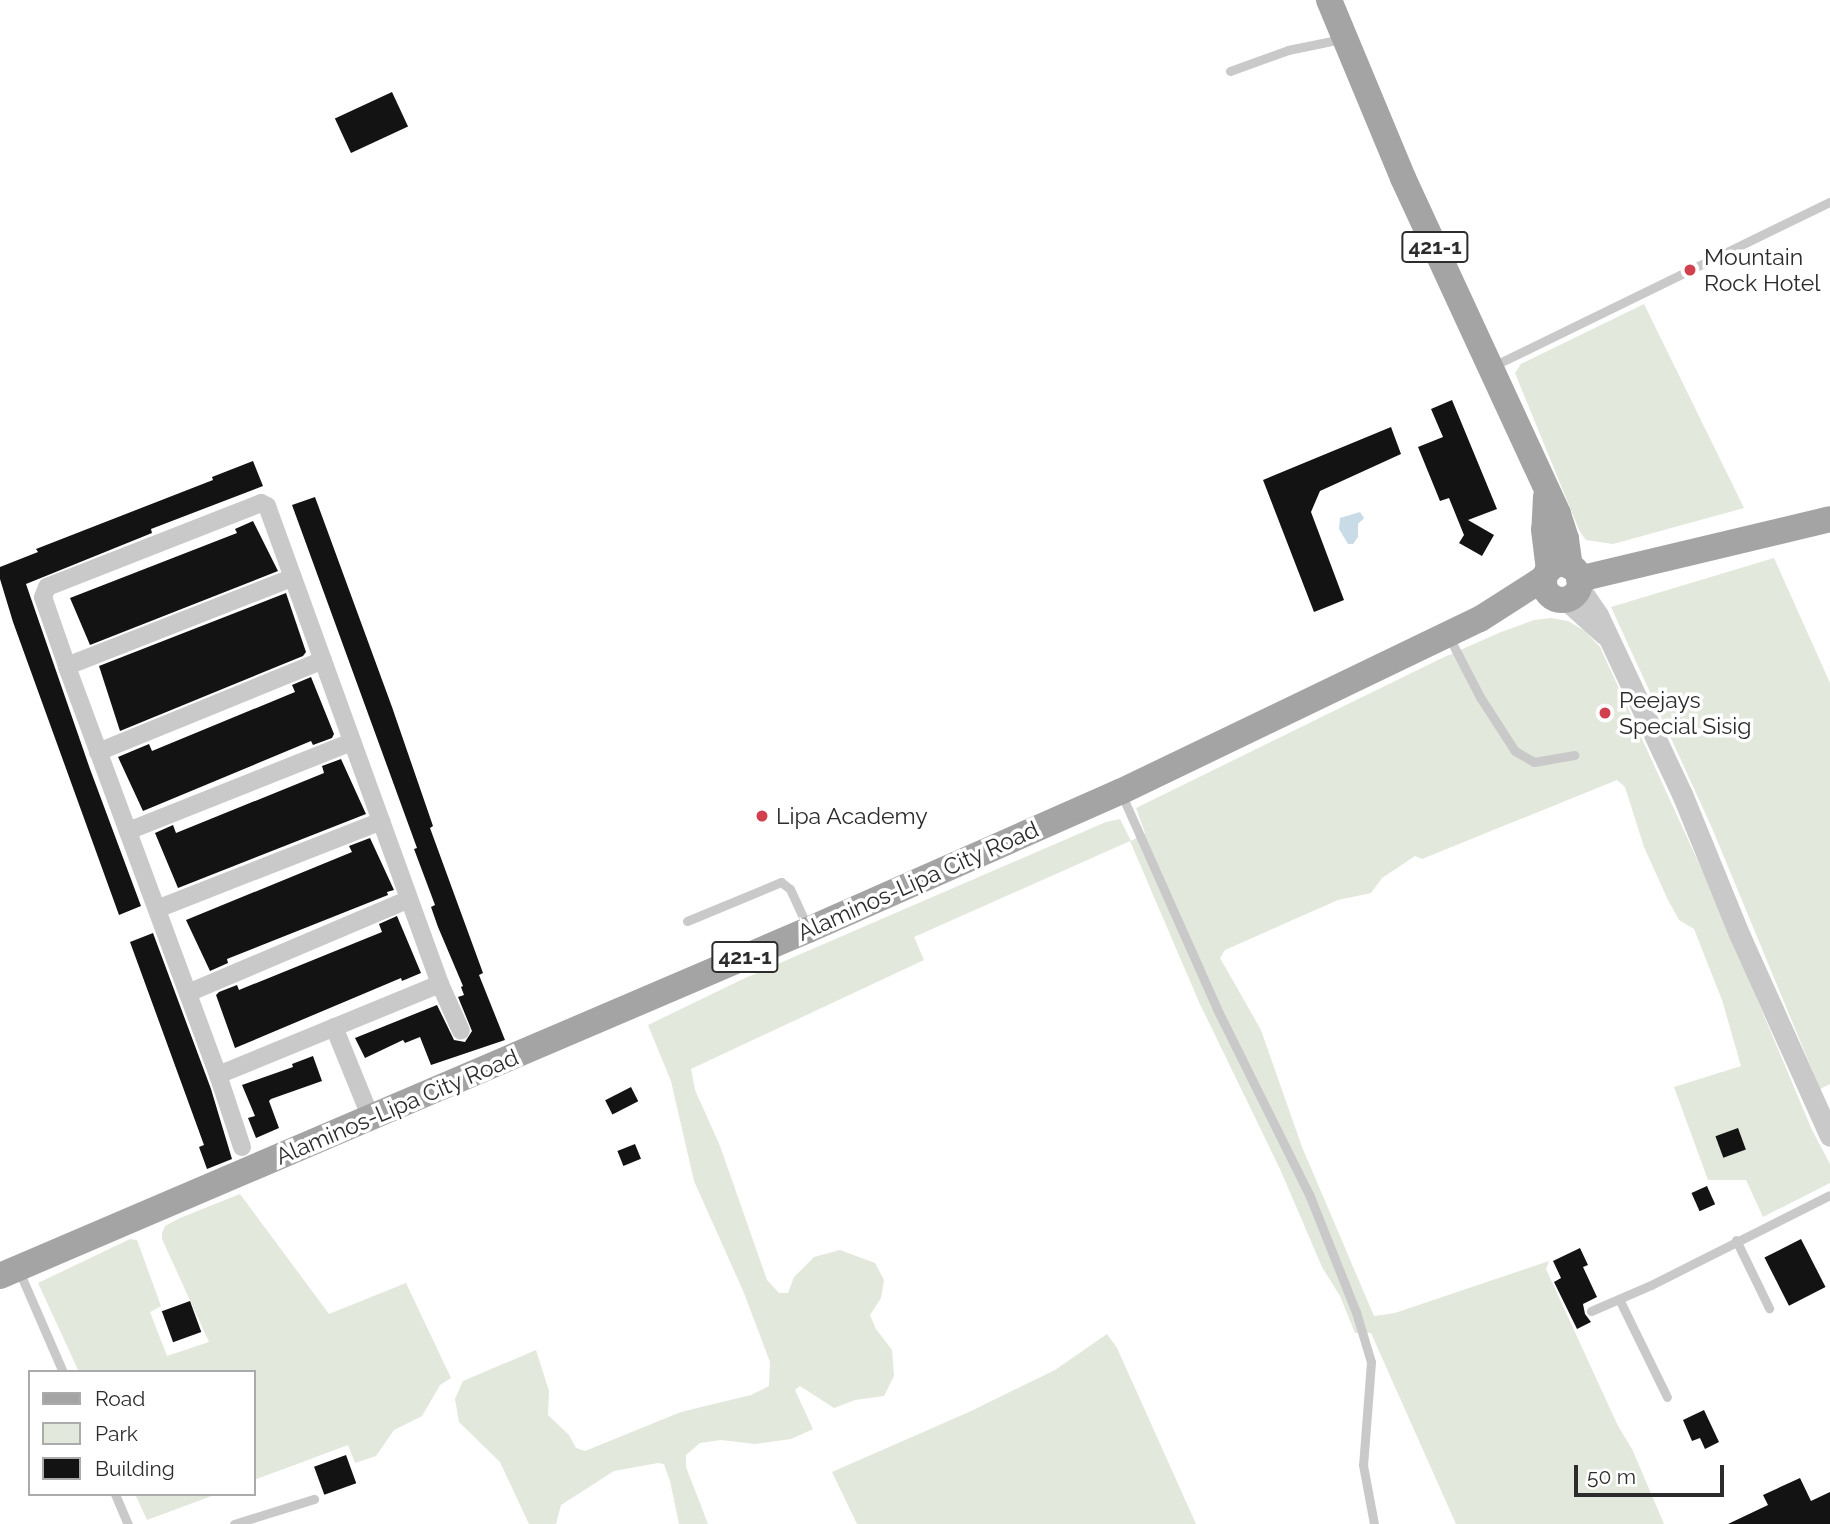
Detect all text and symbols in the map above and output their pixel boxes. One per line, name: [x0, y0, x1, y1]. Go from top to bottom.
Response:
road number: 421-1: [1400, 230, 1470, 264]
place label: Mountain Rock Hotel: [1704, 243, 1821, 297]
marker: Mountain Rock Hotel: [1682, 262, 1698, 278]
place label: Peejays Special Sisig: [1619, 686, 1752, 740]
marker: Peejays Special Sisig: [1597, 705, 1613, 721]
place label: Lipa Academy: [776, 802, 929, 830]
marker: Lipa Academy: [754, 808, 770, 824]
street label: Alaminos-Lipa City Road: [793, 815, 1043, 947]
road number: 421-1: [710, 940, 780, 974]
street label: Alaminos-Lipa City Road: [271, 1043, 523, 1171]
legend: [28, 1370, 256, 1496]
text: Road: [95, 1386, 145, 1411]
text: Park: [95, 1421, 138, 1446]
scale bar: [1578, 1450, 1728, 1494]
text: Building: [95, 1456, 175, 1481]
text: 50 m: [1587, 1464, 1636, 1489]

